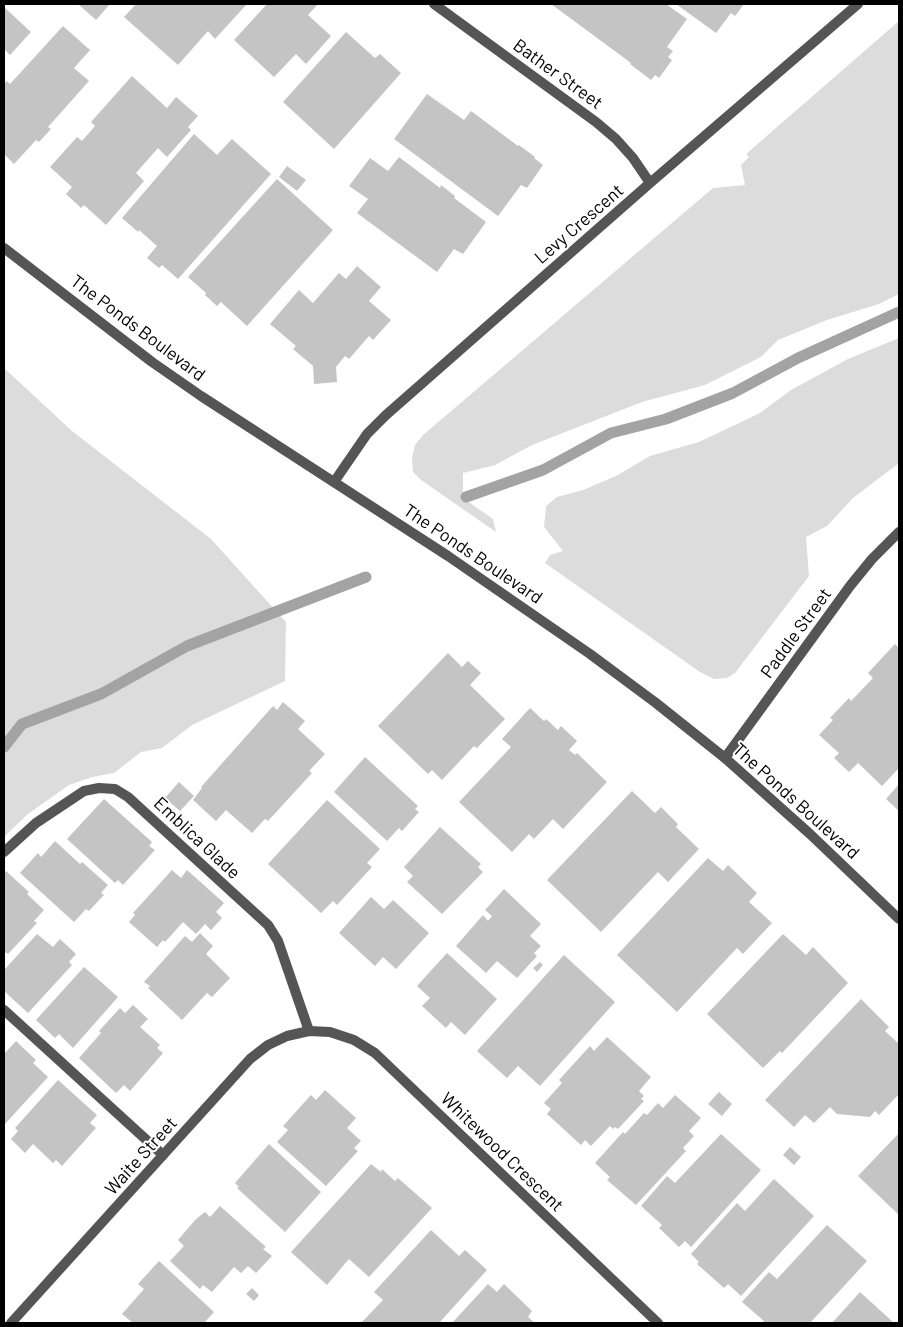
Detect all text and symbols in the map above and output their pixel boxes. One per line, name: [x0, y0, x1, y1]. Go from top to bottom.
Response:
street label: Bather Street: [509, 34, 607, 114]
street label: Levy Crescent: [530, 180, 628, 268]
street label: The Ponds Boulevard: [66, 270, 210, 386]
street label: The Ponds Boulevard: [399, 500, 547, 608]
street label: Paddle Street: [756, 584, 836, 682]
street label: The Ponds Boulevard: [728, 738, 864, 864]
street label: Emblica Glade: [149, 793, 245, 883]
street label: Whitewood Crescent: [436, 1088, 568, 1216]
street label: Waite Street: [100, 1113, 182, 1199]

